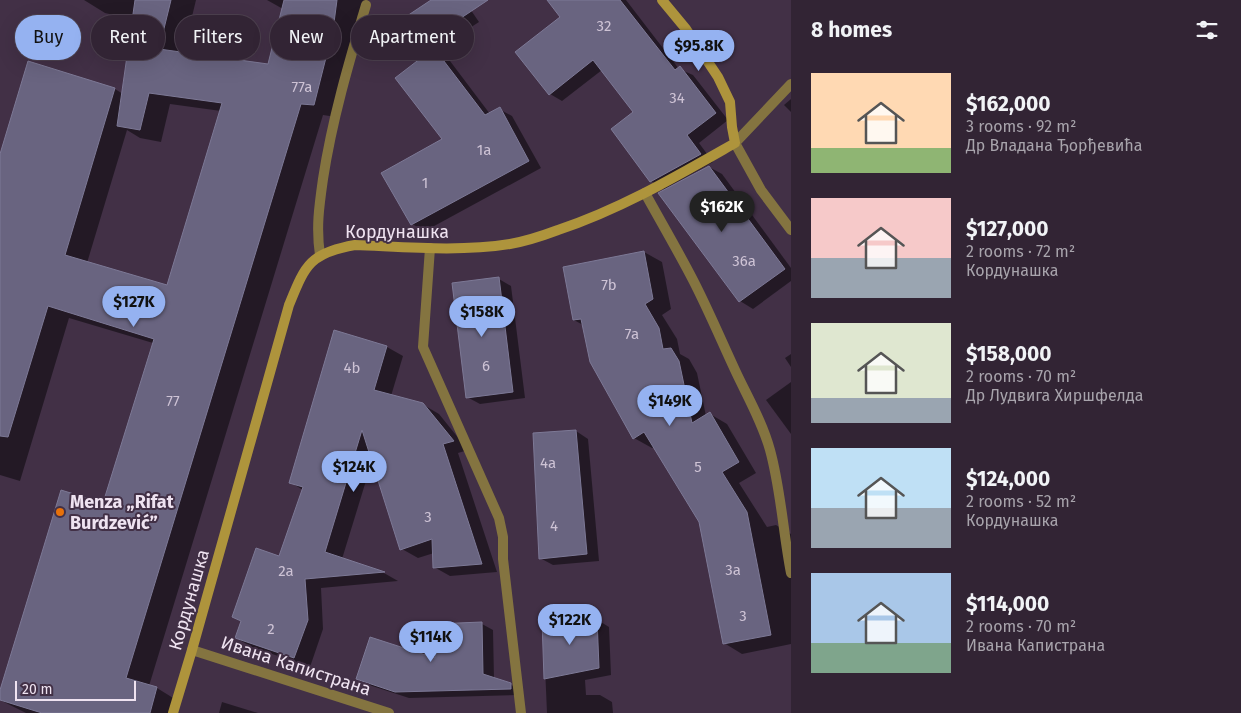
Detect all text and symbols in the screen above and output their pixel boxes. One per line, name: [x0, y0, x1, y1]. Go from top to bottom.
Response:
chip: Buy: [15, 15, 81, 60]
chip: Rent: [91, 15, 165, 60]
chip: Filters: [175, 15, 260, 60]
chip: New: [270, 15, 341, 60]
chip: Apartment: [351, 15, 474, 60]
icon: filters: [1193, 16, 1221, 44]
house number: 32: [597, 17, 611, 35]
text: 8 homes: [811, 17, 892, 43]
pin: $95.8K: [658, 30, 740, 72]
text: $95.8K: [674, 36, 724, 55]
house number: 77a: [291, 78, 313, 96]
house number: 34: [669, 89, 685, 107]
text: $162,000: [966, 91, 1051, 117]
icon: home: [851, 93, 911, 153]
text: 3 rooms · 92 m²: [966, 117, 1076, 136]
text: Др Владана Ђорђевића: [966, 136, 1143, 155]
house number: 1a: [477, 141, 491, 159]
house number: 1: [422, 174, 428, 192]
pin: $162K: [687, 190, 757, 233]
text: $162K: [701, 197, 743, 216]
text: $127,000: [966, 216, 1049, 242]
icon: home: [851, 218, 911, 278]
street label: Кордунашка: [345, 221, 449, 243]
text: 2 rooms · 72 m²: [966, 242, 1075, 261]
house number: 36a: [732, 252, 756, 270]
text: Кордунашка: [966, 261, 1058, 280]
house number: 7b: [601, 276, 617, 294]
pin: $127K: [99, 286, 169, 328]
text: $127K: [113, 292, 155, 311]
pin: $158K: [447, 296, 517, 338]
text: $158K: [460, 302, 504, 321]
house number: 7a: [625, 325, 639, 343]
text: $158,000: [966, 341, 1052, 367]
icon: home: [851, 343, 911, 403]
house number: 6: [482, 357, 490, 375]
house number: 4b: [344, 359, 360, 377]
text: 2 rooms · 70 m²: [966, 367, 1076, 386]
pin: $149K: [635, 384, 705, 427]
text: Др Лудвига Хиршфелда: [966, 386, 1143, 405]
text: $149K: [648, 391, 692, 410]
house number: 77: [166, 392, 180, 410]
pin: $124K: [319, 450, 389, 493]
house number: 4a: [540, 454, 556, 472]
text: $124K: [333, 457, 375, 476]
house number: 5: [694, 458, 702, 476]
text: $124,000: [966, 466, 1050, 492]
icon: home: [851, 468, 911, 528]
place label: Menza „Rifat Burdzević”: [70, 491, 175, 534]
text: 2 rooms · 52 m²: [966, 492, 1076, 511]
marker: Menza „Rifat Burdzević”: [54, 506, 66, 518]
house number: 3: [424, 508, 432, 526]
text: Кордунашка: [966, 511, 1058, 530]
house number: 4: [550, 517, 558, 535]
street label: Кордунашка: [164, 547, 214, 653]
house number: 3a: [725, 561, 741, 579]
house number: 2a: [278, 562, 294, 580]
text: $114,000: [966, 591, 1049, 617]
icon: home: [851, 593, 911, 653]
pin: $122K: [535, 604, 605, 646]
house number: 3: [739, 607, 747, 625]
text: $122K: [549, 610, 591, 629]
text: 2 rooms · 70 m²: [966, 617, 1076, 636]
house number: 2: [267, 620, 275, 638]
pin: $114K: [396, 620, 466, 663]
text: $114K: [410, 627, 452, 646]
street label: Ивана Капистрана: [218, 631, 374, 701]
text: Ивана Капистрана: [966, 636, 1105, 655]
scale bar: [15, 678, 136, 701]
text: 20 m: [22, 681, 52, 698]

